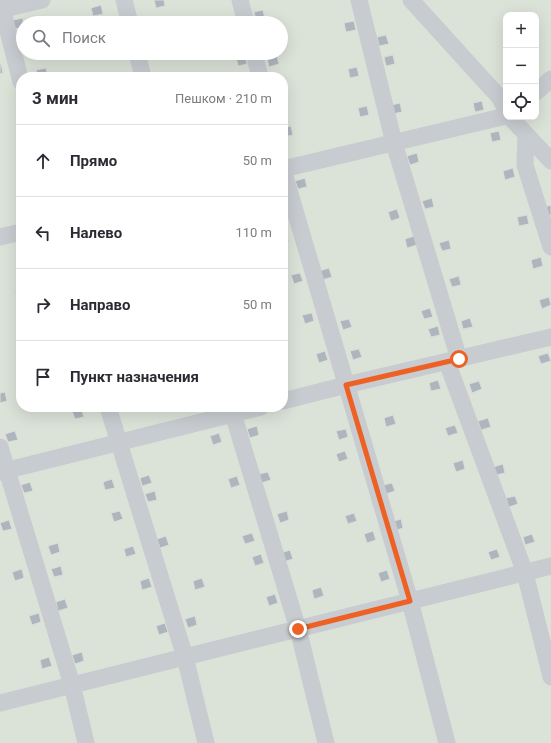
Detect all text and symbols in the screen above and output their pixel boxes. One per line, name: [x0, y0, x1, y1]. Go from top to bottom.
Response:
map controls: [503, 12, 539, 120]
button: +: [503, 12, 539, 48]
search box: [16, 16, 288, 60]
icon: search: [30, 27, 52, 49]
text: Поиск: [62, 29, 106, 47]
button: −: [503, 48, 539, 84]
button: locate: [503, 84, 539, 120]
text: 3 мин: [32, 88, 78, 108]
text: Пешком · 210 m: [175, 91, 272, 106]
icon: ahead: [32, 150, 54, 172]
text: Прямо: [70, 152, 117, 170]
text: 50 m: [243, 153, 272, 168]
icon: left: [32, 222, 54, 244]
text: Налево: [70, 224, 122, 242]
text: 110 m: [235, 225, 272, 240]
icon: right: [32, 294, 54, 316]
text: Направо: [70, 296, 131, 314]
text: 50 m: [243, 297, 272, 312]
route start: [450, 350, 468, 368]
icon: arrive: [32, 366, 54, 388]
text: Пункт назначения: [70, 368, 199, 386]
route end: [289, 620, 307, 638]

